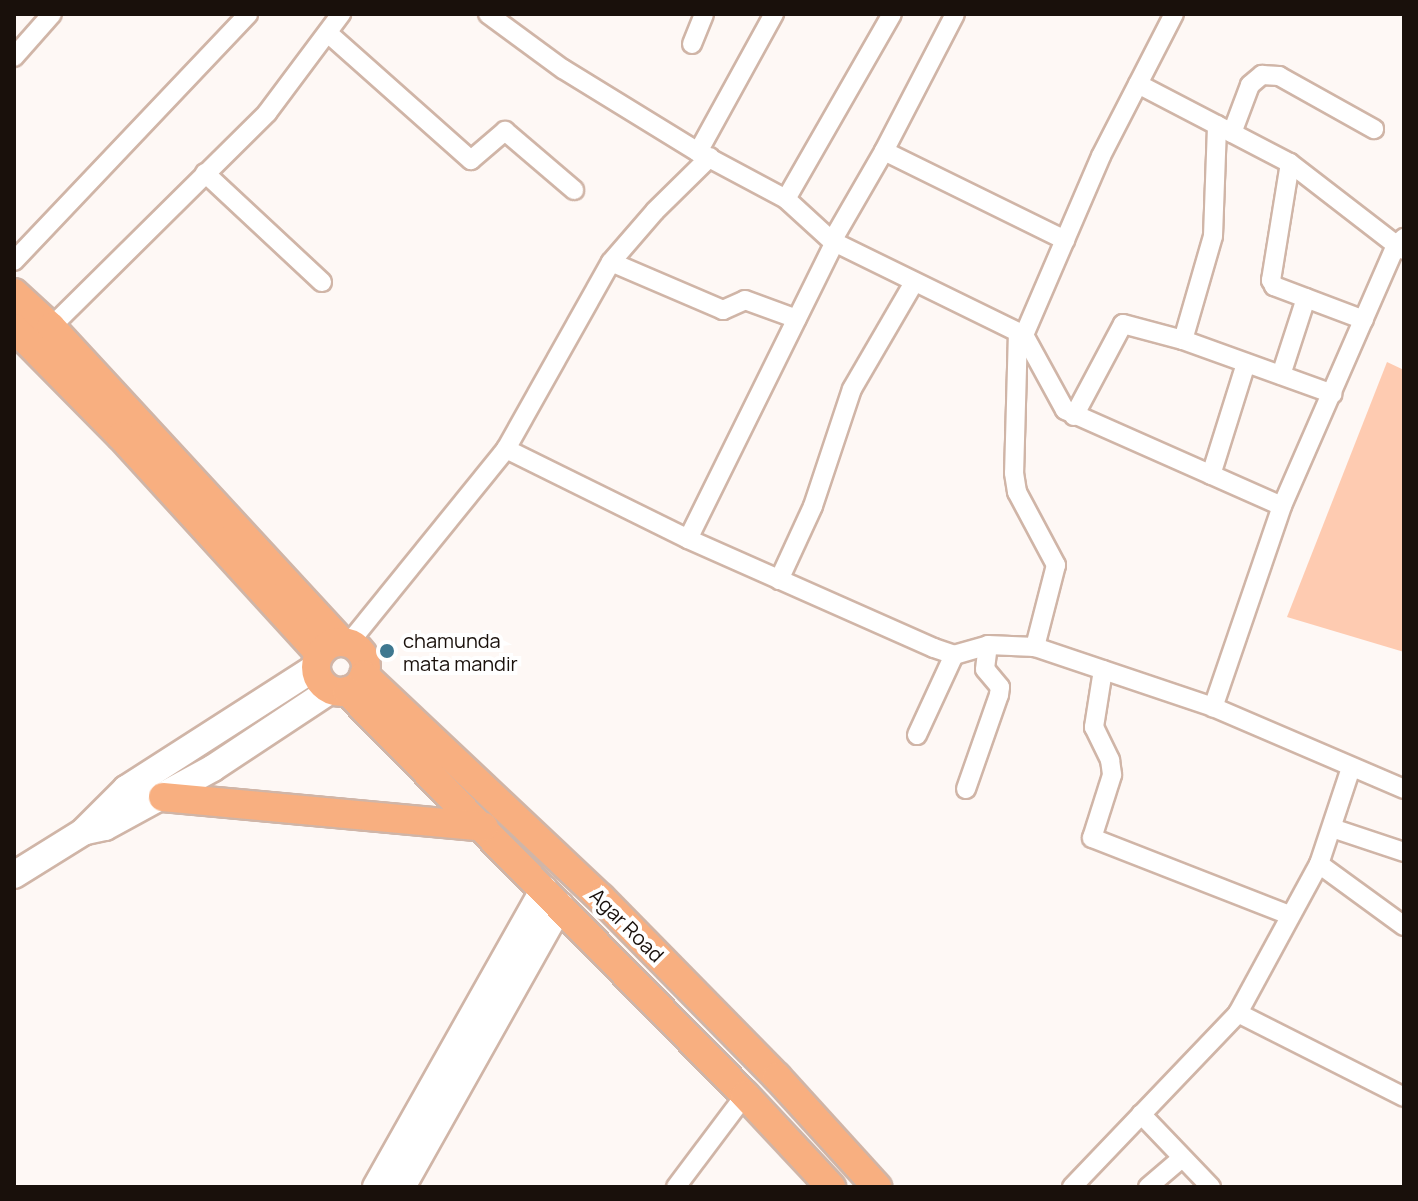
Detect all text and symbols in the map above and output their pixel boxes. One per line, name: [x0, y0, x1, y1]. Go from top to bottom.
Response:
place label: chamunda mata mandir: [403, 628, 518, 675]
marker: chamunda mata mandir: [378, 642, 396, 660]
street label: Agar Road: [585, 883, 669, 967]

